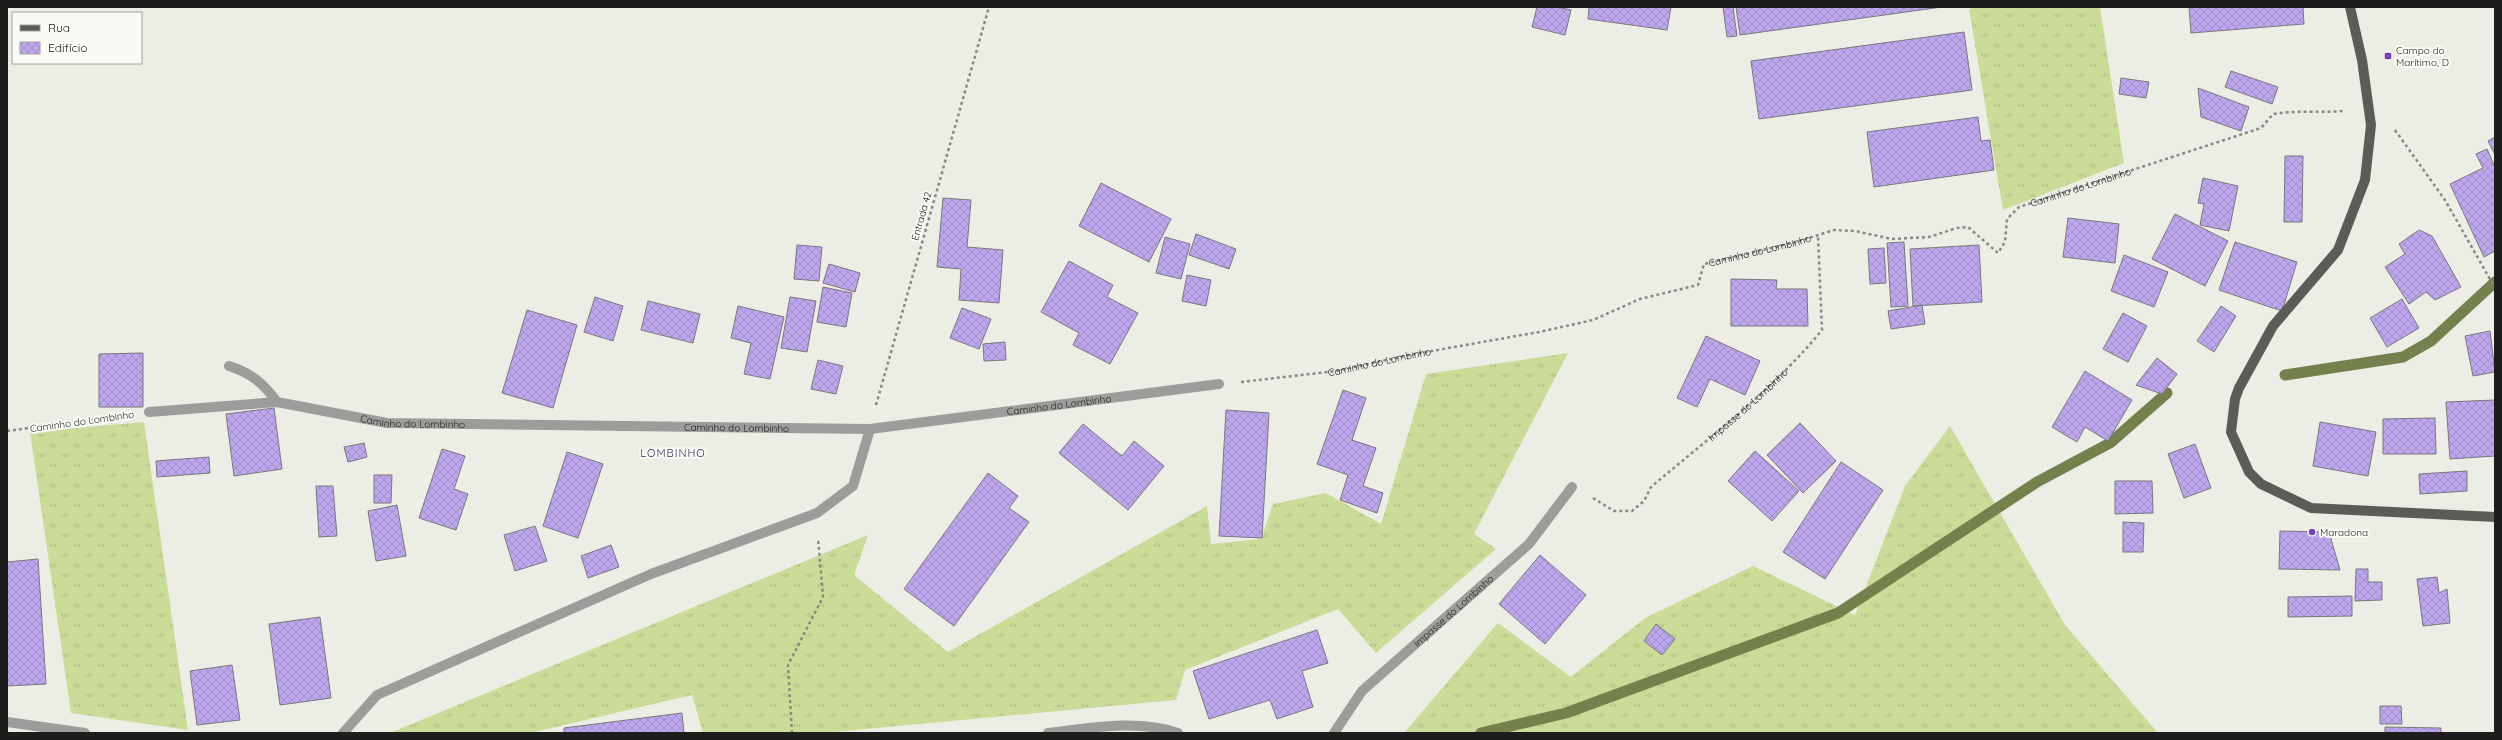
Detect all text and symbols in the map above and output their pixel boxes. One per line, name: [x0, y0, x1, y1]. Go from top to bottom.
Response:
legend: [12, 12, 142, 64]
text: Rua: [48, 20, 70, 35]
text: Edifício: [48, 40, 88, 55]
place label: Campo do Marítimo, D: [2396, 44, 2449, 69]
marker: Campo do Marítimo, D: [2383, 51, 2393, 61]
street label: Caminho do Lombinho: [2029, 165, 2133, 210]
street label: Entrada 42: [908, 190, 935, 242]
street label: Caminho do Lombinho: [1707, 232, 1813, 270]
street label: Caminho do Lombinho: [1327, 345, 1432, 379]
street label: Impasse do Lombinho: [1705, 366, 1791, 444]
street label: Caminho do Lombinho: [1006, 392, 1112, 418]
street label: Caminho do Lombinho: [29, 408, 135, 435]
street label: Caminho do Lombinho: [359, 412, 465, 431]
street label: Caminho do Lombinho: [684, 421, 789, 435]
district label: LOMBINHO: [640, 446, 706, 460]
place label: Maradona: [2320, 526, 2368, 539]
marker: Maradona: [2307, 527, 2317, 537]
street label: Impasse do Lombinho: [1411, 572, 1496, 650]

